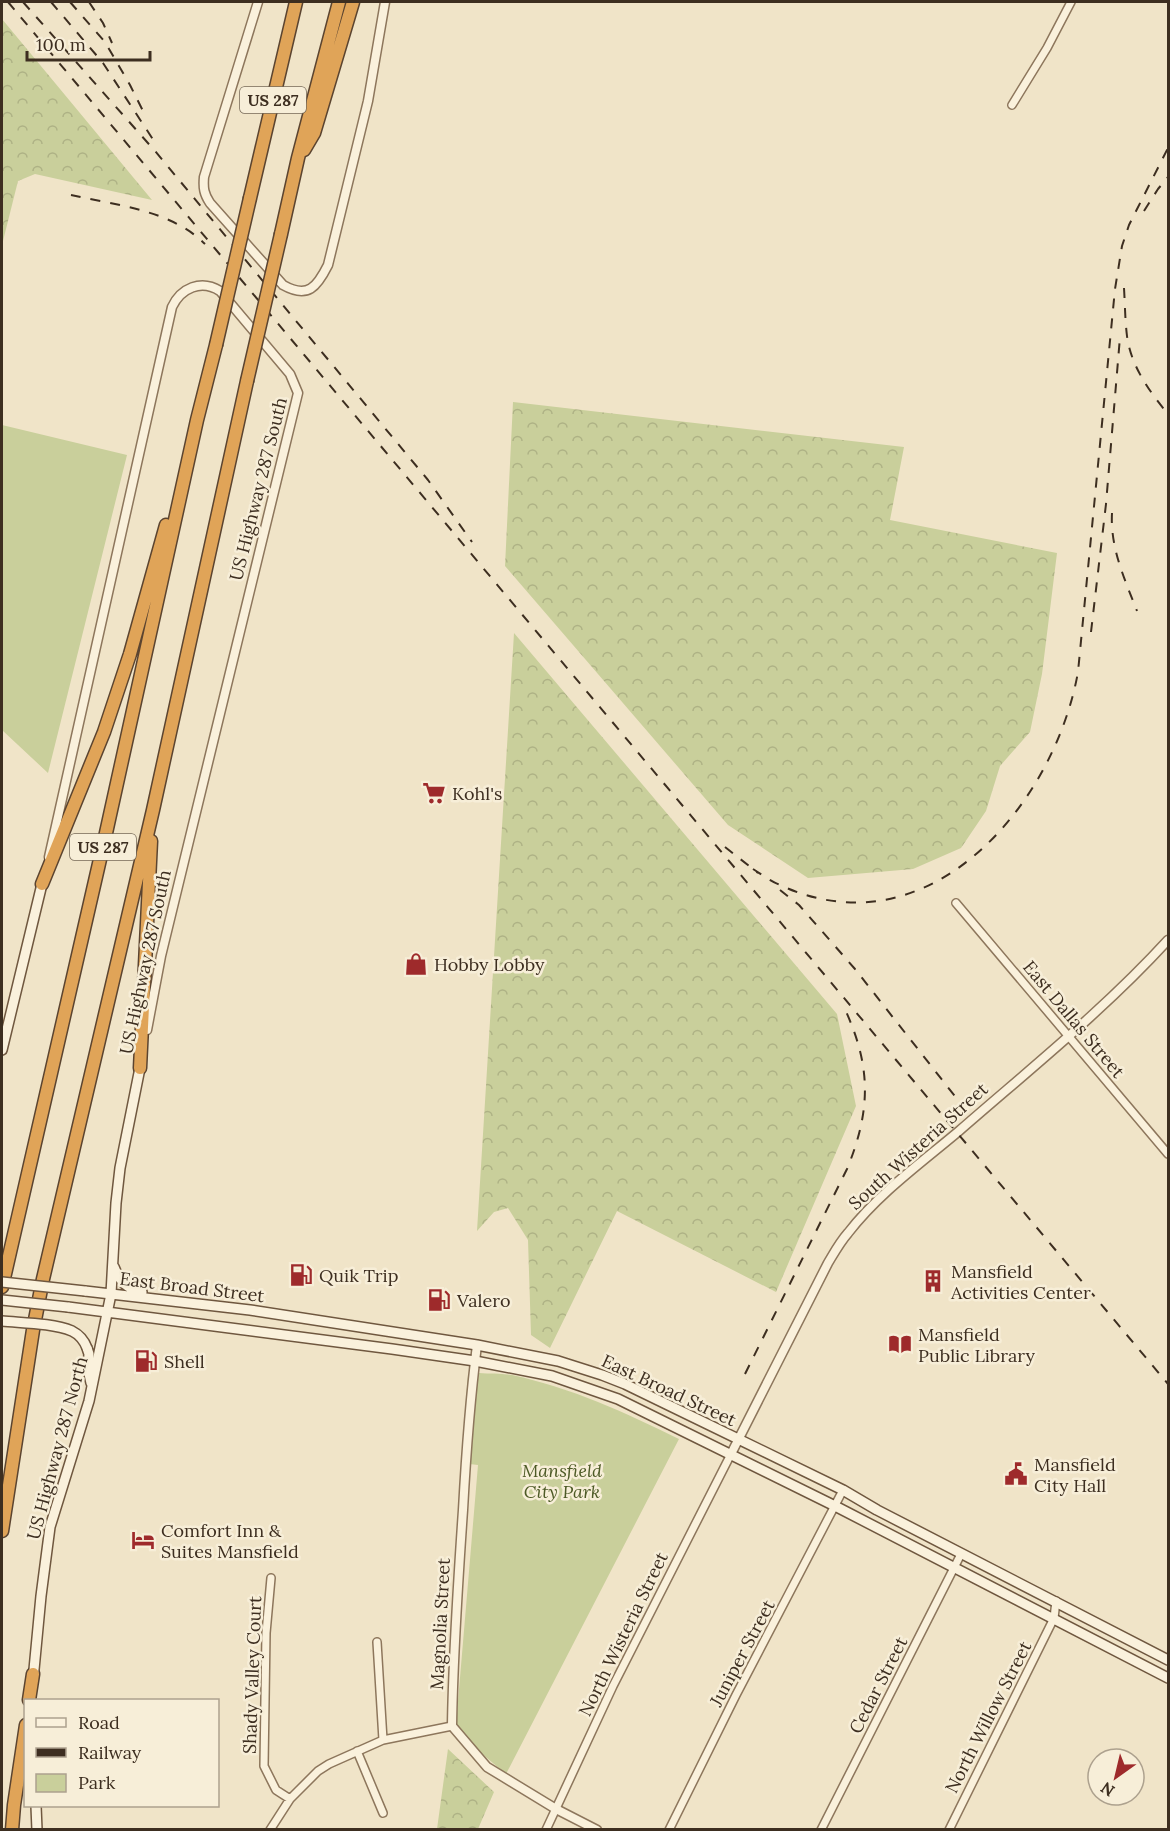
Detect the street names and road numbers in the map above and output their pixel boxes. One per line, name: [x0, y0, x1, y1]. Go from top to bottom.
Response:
road number: US 287: [240, 87, 306, 113]
street label: US Highway 287 South: [224, 395, 292, 583]
road number: US 287: [70, 834, 136, 860]
street label: US Highway 287 South: [114, 867, 176, 1056]
street label: East Dallas Street: [1018, 956, 1130, 1082]
street label: South Wisteria Street: [844, 1077, 992, 1215]
street label: East Broad Street: [118, 1267, 266, 1307]
street label: East Broad Street: [598, 1349, 740, 1431]
street label: US Highway 287 North: [21, 1354, 93, 1542]
street label: North Wisteria Street: [573, 1548, 673, 1720]
street label: Magnolia Street: [425, 1557, 455, 1691]
street label: Shady Valley Court: [238, 1596, 266, 1754]
street label: Juniper Street: [704, 1596, 780, 1711]
street label: Cedar Street: [844, 1633, 912, 1737]
street label: North Willow Street: [940, 1637, 1036, 1797]

